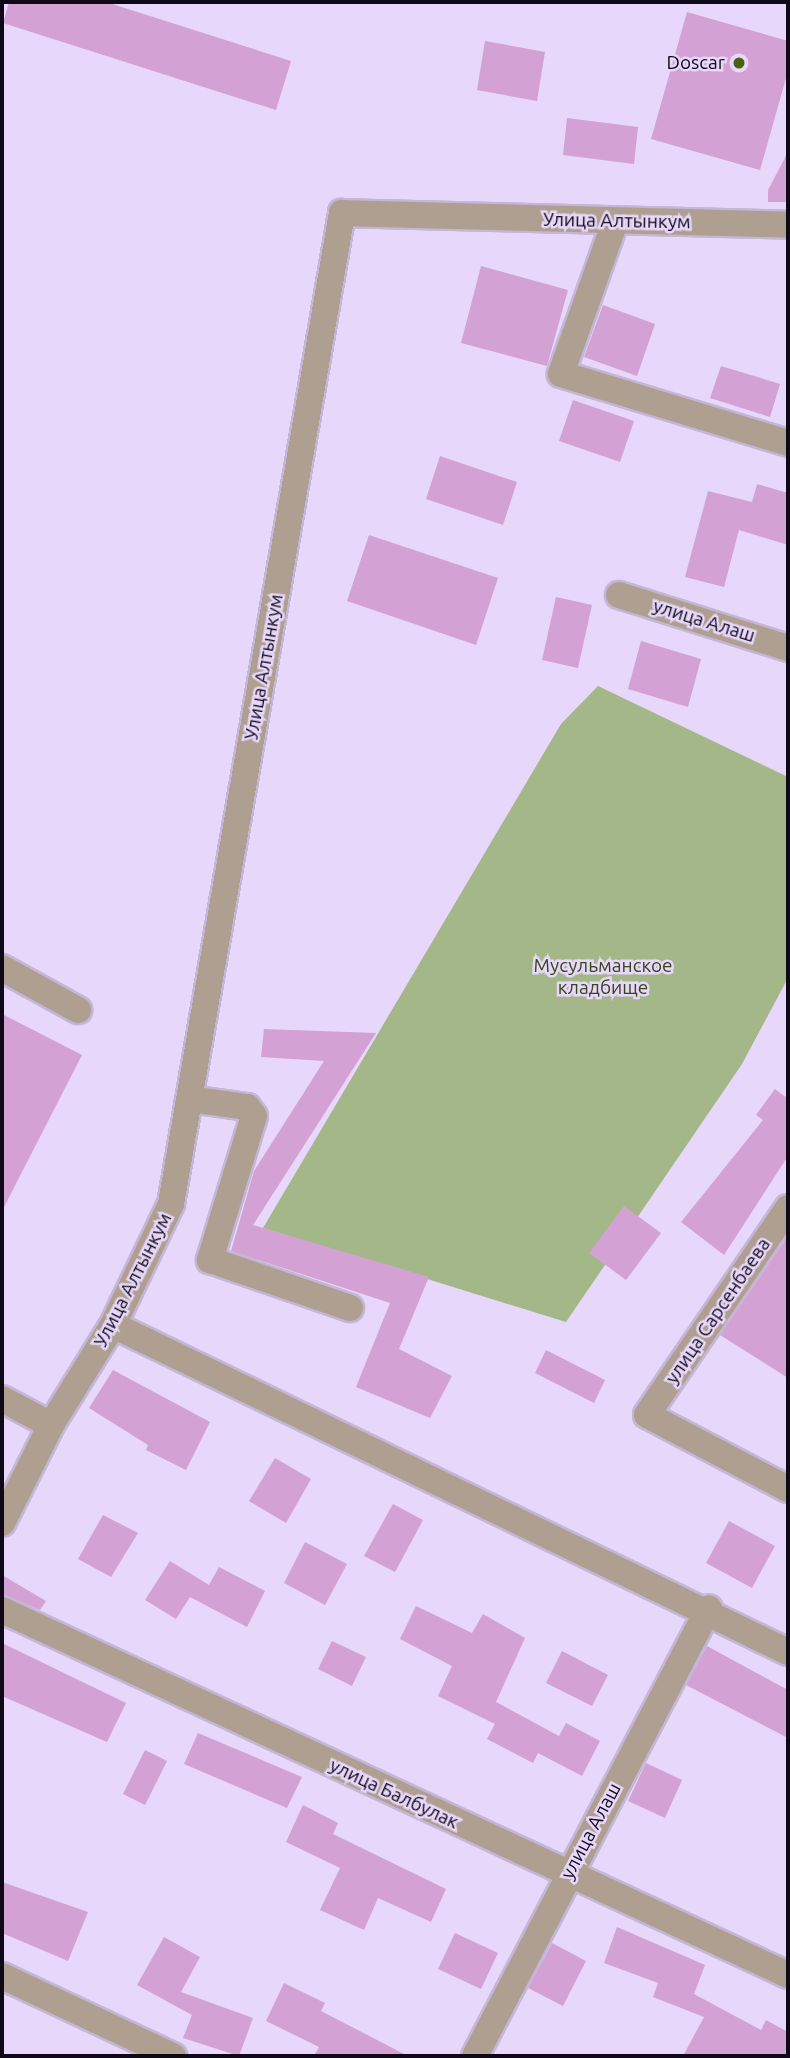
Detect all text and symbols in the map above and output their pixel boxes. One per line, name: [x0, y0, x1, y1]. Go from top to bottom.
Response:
place label: Doscar: [666, 52, 725, 74]
marker: Doscar: [731, 55, 747, 71]
street label: Улица Алтынкум: [543, 208, 691, 234]
street label: Улица Алтынкум: [240, 592, 288, 742]
street label: улица Алаш: [650, 595, 758, 647]
park label: Мусульманское кладбище: [533, 955, 673, 999]
street label: Улица Алтынкум: [89, 1209, 177, 1351]
street label: улица Сарсенбаева: [661, 1234, 775, 1388]
street label: улица Балбулак: [326, 1754, 462, 1834]
street label: улица Алаш: [556, 1779, 626, 1883]

